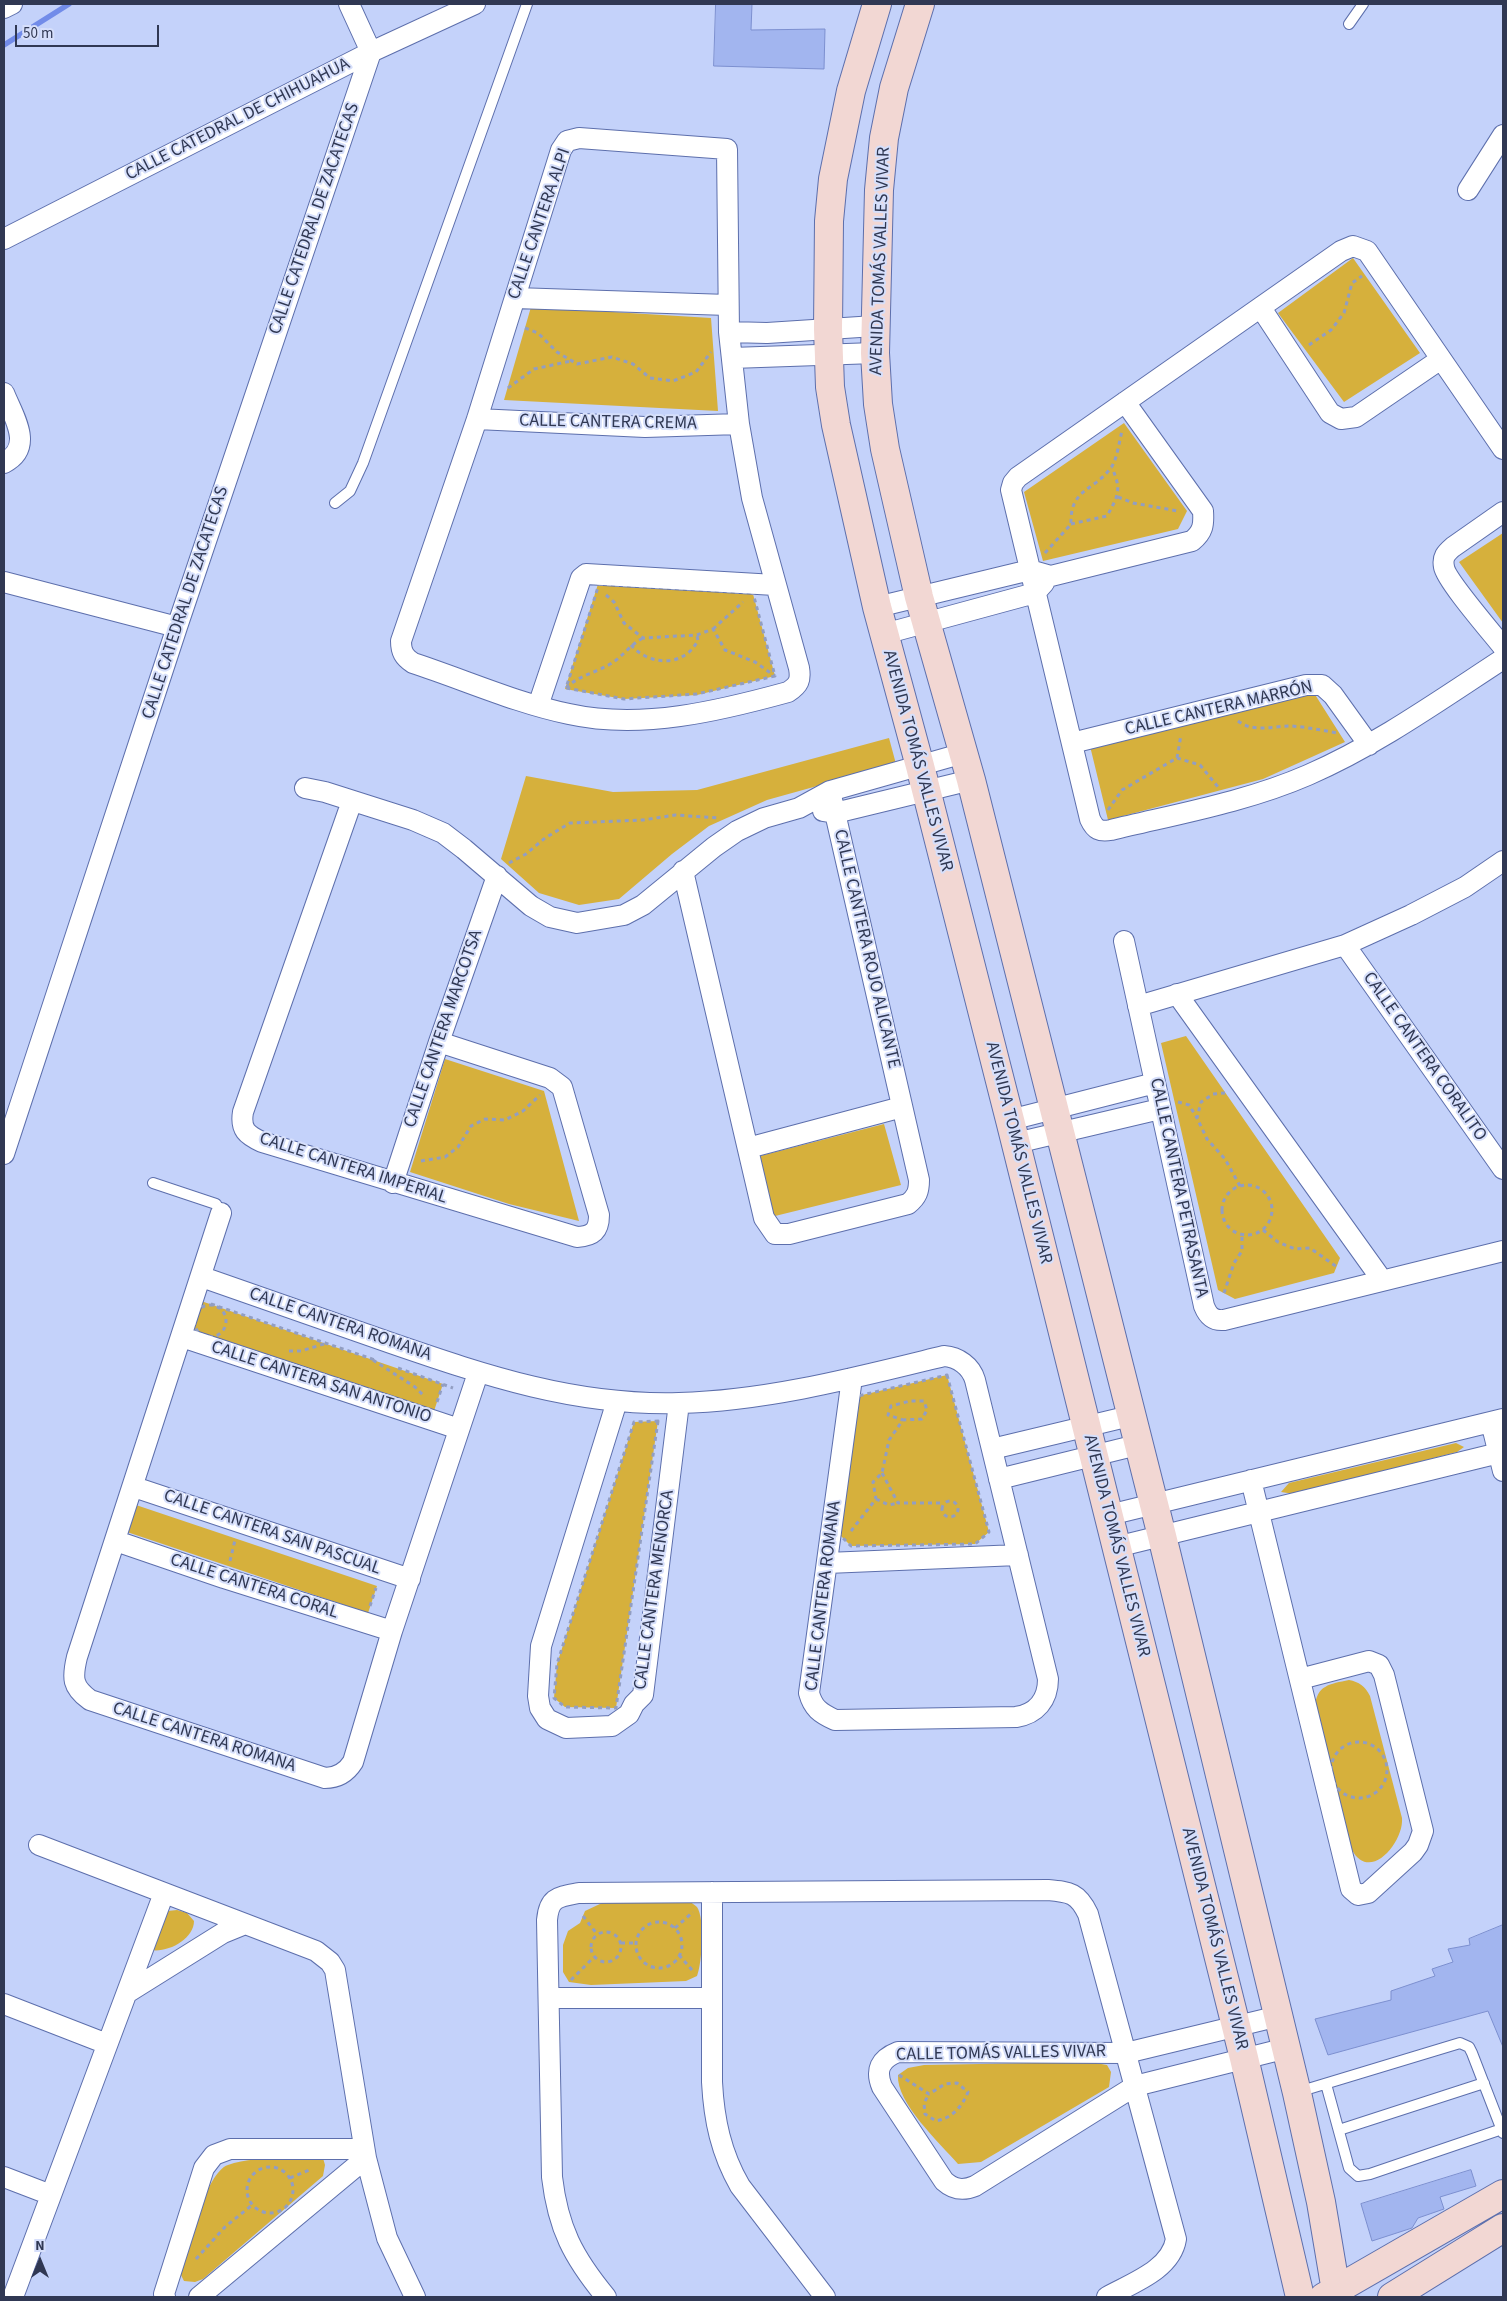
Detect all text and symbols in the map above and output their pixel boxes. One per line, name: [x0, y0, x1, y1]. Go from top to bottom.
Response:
scale bar: [18, 15, 161, 47]
text: 50 m: [23, 23, 53, 44]
street label: CALLE CATEDRAL DE CHIHUAHUA: [122, 54, 354, 186]
street label: CALLE CATEDRAL DE ZACATECAS: [265, 100, 365, 338]
street label: CALLE CANTERA ALPI: [504, 146, 576, 302]
street label: AVENIDA TOMÁS VALLES VIVAR: [866, 147, 896, 375]
street label: CALLE CANTERA CREMA: [519, 411, 697, 435]
street label: CALLE CATEDRAL DE ZACATECAS: [138, 484, 234, 722]
street label: AVENIDA TOMÁS VALLES VIVAR: [877, 648, 957, 874]
street label: CALLE CANTERA MARRÓN: [1123, 677, 1315, 741]
street label: CALLE CANTERA ROJO ALICANTE: [828, 827, 904, 1071]
street label: CALLE CANTERA MARCOTSA: [400, 927, 488, 1131]
street label: CALLE CANTERA CORALITO: [1357, 968, 1491, 1146]
street label: AVENIDA TOMÁS VALLES VIVAR: [980, 1040, 1056, 1266]
street label: CALLE CANTERA PETRASANTA: [1144, 1076, 1212, 1300]
street label: CALLE CANTERA IMPERIAL: [256, 1128, 450, 1210]
street label: CALLE CANTERA ROMANA: [246, 1284, 434, 1366]
street label: CALLE CANTERA SAN ANTONIO: [208, 1337, 434, 1429]
street label: AVENIDA TOMÁS VALLES VIVAR: [1078, 1433, 1154, 1659]
street label: CALLE CANTERA SAN PASCUAL: [161, 1486, 383, 1580]
street label: CALLE CANTERA MENORCA: [630, 1489, 680, 1691]
street label: CALLE CANTERA ROMANA: [802, 1500, 846, 1692]
street label: CALLE CANTERA CORAL: [167, 1550, 341, 1624]
street label: CALLE CANTERA ROMANA: [110, 1698, 298, 1778]
street label: AVENIDA TOMÁS VALLES VIVAR: [1176, 1826, 1252, 2052]
street label: CALLE TOMÁS VALLES VIVAR: [896, 2041, 1106, 2067]
north arrow: [15, 2236, 65, 2286]
text: N: [35, 2236, 45, 2256]

